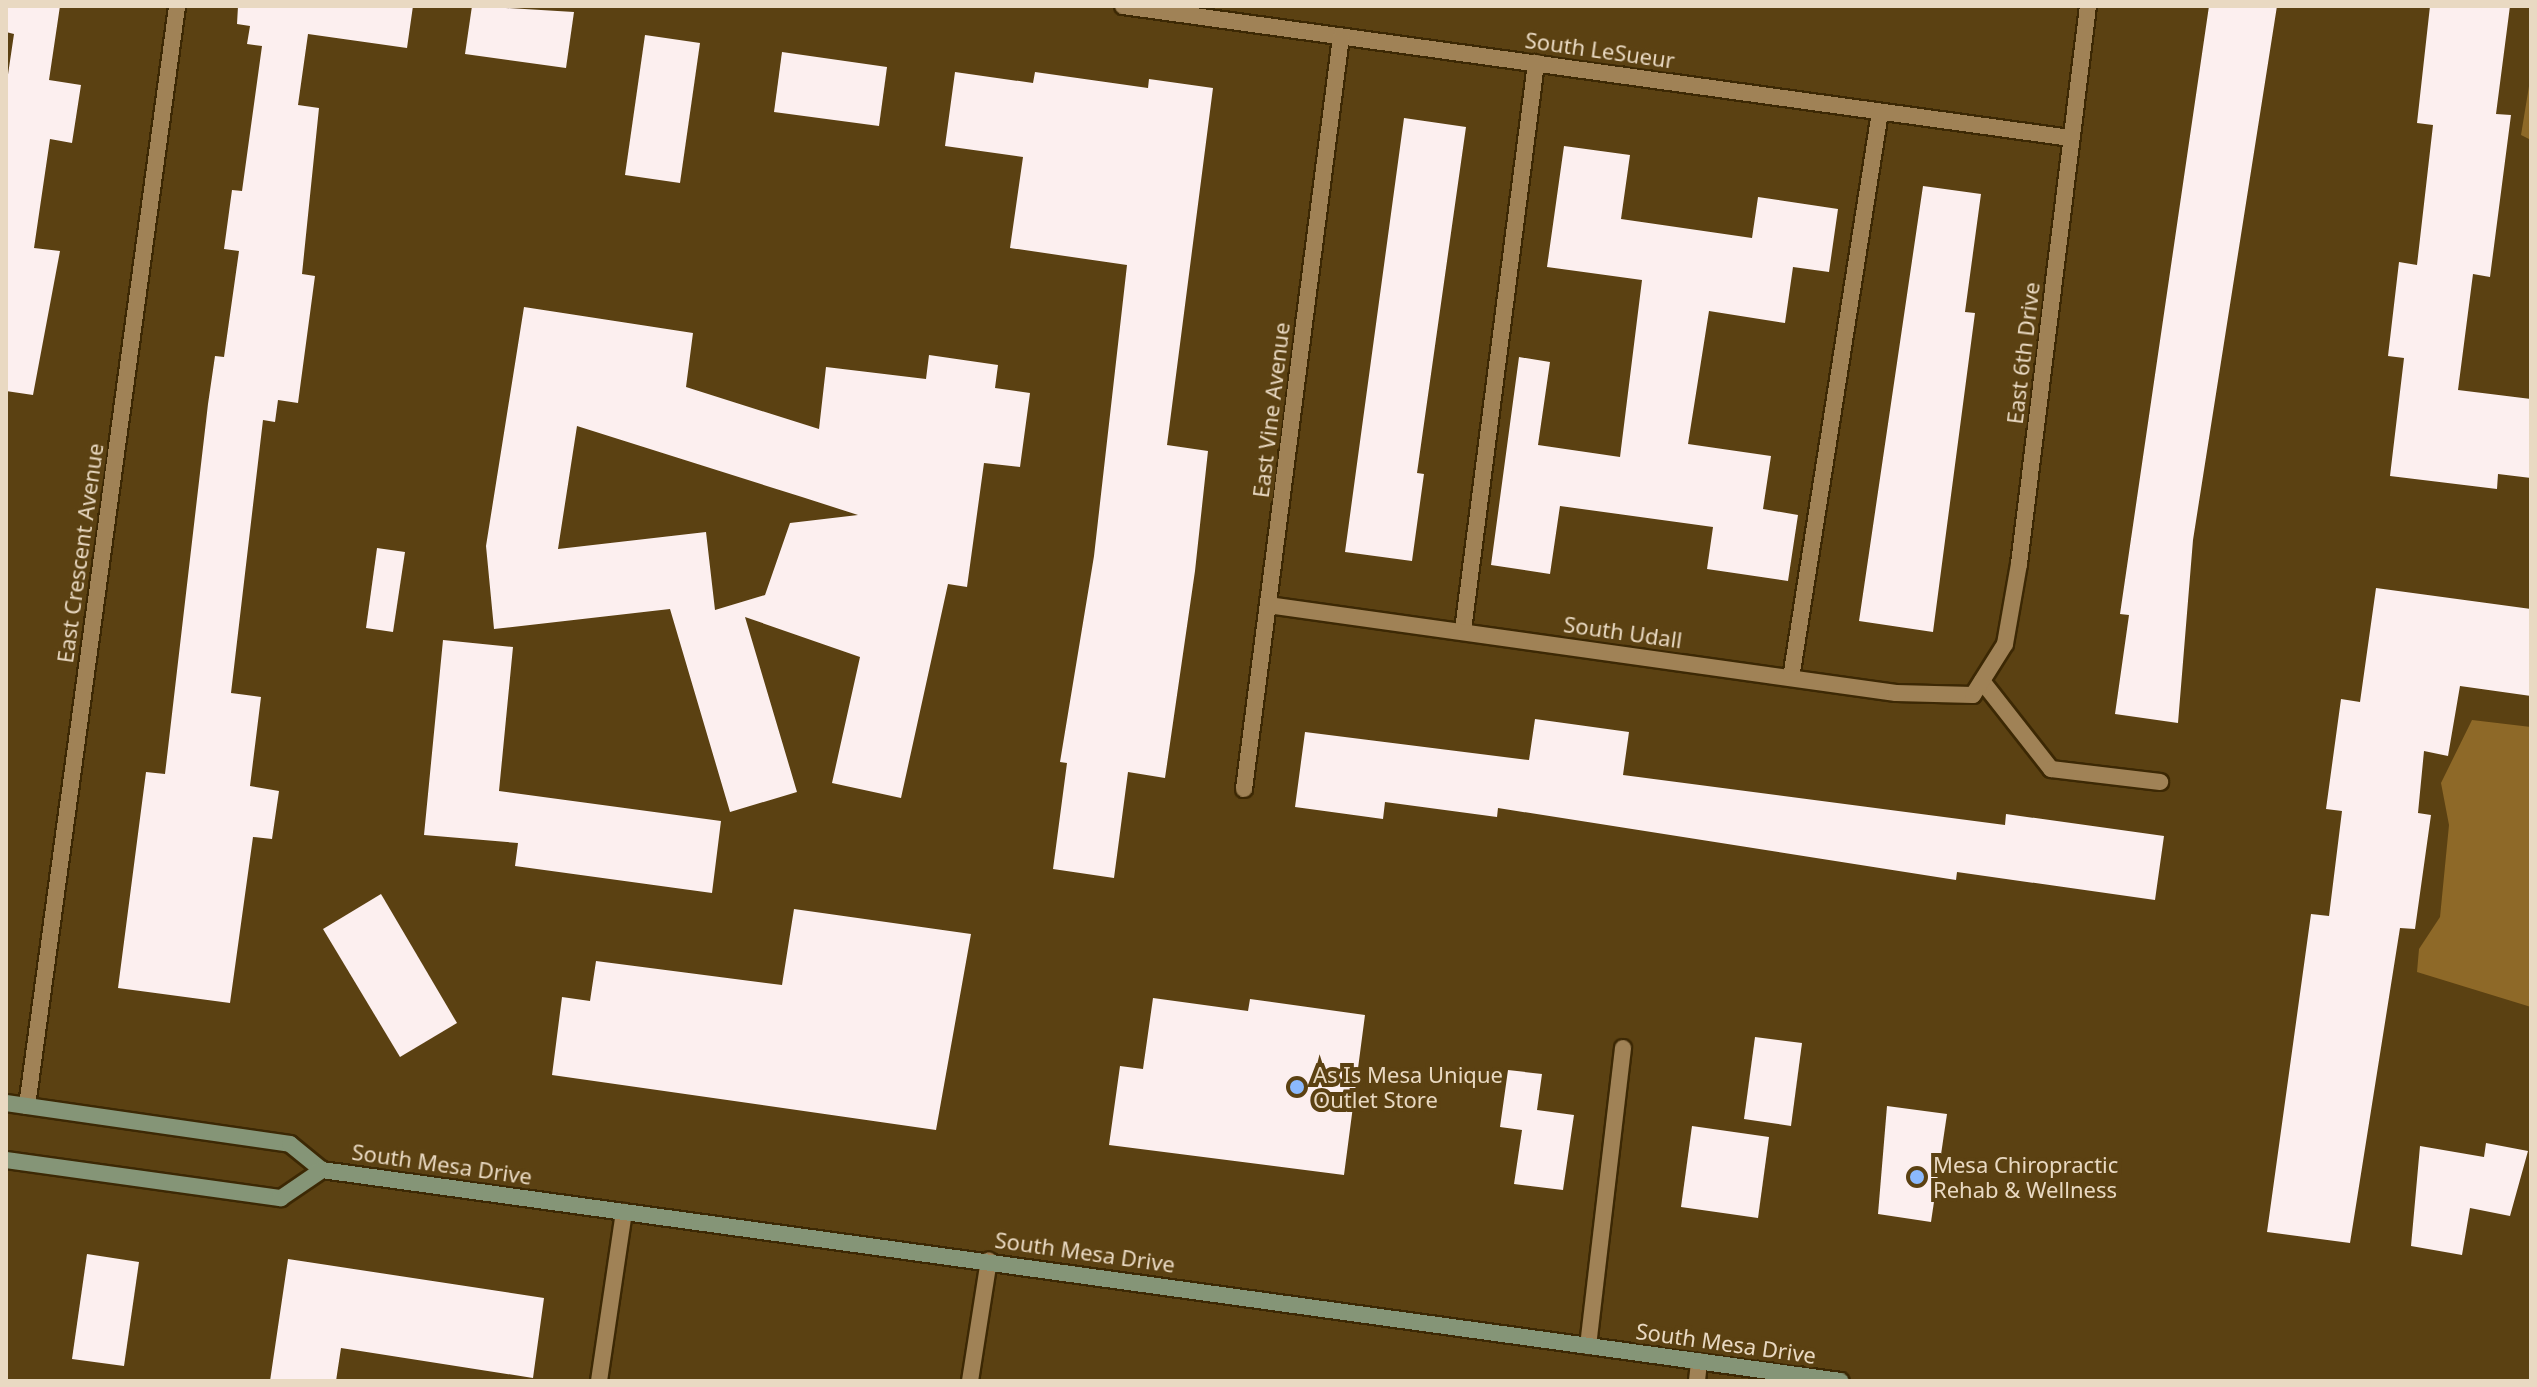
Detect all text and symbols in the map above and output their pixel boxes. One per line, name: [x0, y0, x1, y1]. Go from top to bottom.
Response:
street label: South LeSueur: [1523, 26, 1677, 74]
street label: East 6th Drive: [2001, 280, 2045, 426]
street label: East Vine Avenue: [1247, 321, 1295, 499]
street label: East Crescent Avenue: [51, 441, 109, 665]
street label: South Udall: [1562, 611, 1684, 653]
place label: As Is Mesa Unique Outlet Store: [1313, 1061, 1503, 1112]
marker: As Is Mesa Unique Outlet Store: [1288, 1078, 1306, 1096]
street label: South Mesa Drive: [350, 1138, 534, 1190]
place label: Mesa Chiropractic Rehab & Wellness: [1933, 1151, 2118, 1202]
marker: Mesa Chiropractic Rehab & Wellness: [1908, 1168, 1926, 1186]
street label: South Mesa Drive: [993, 1226, 1177, 1278]
street label: South Mesa Drive: [1634, 1317, 1818, 1369]

